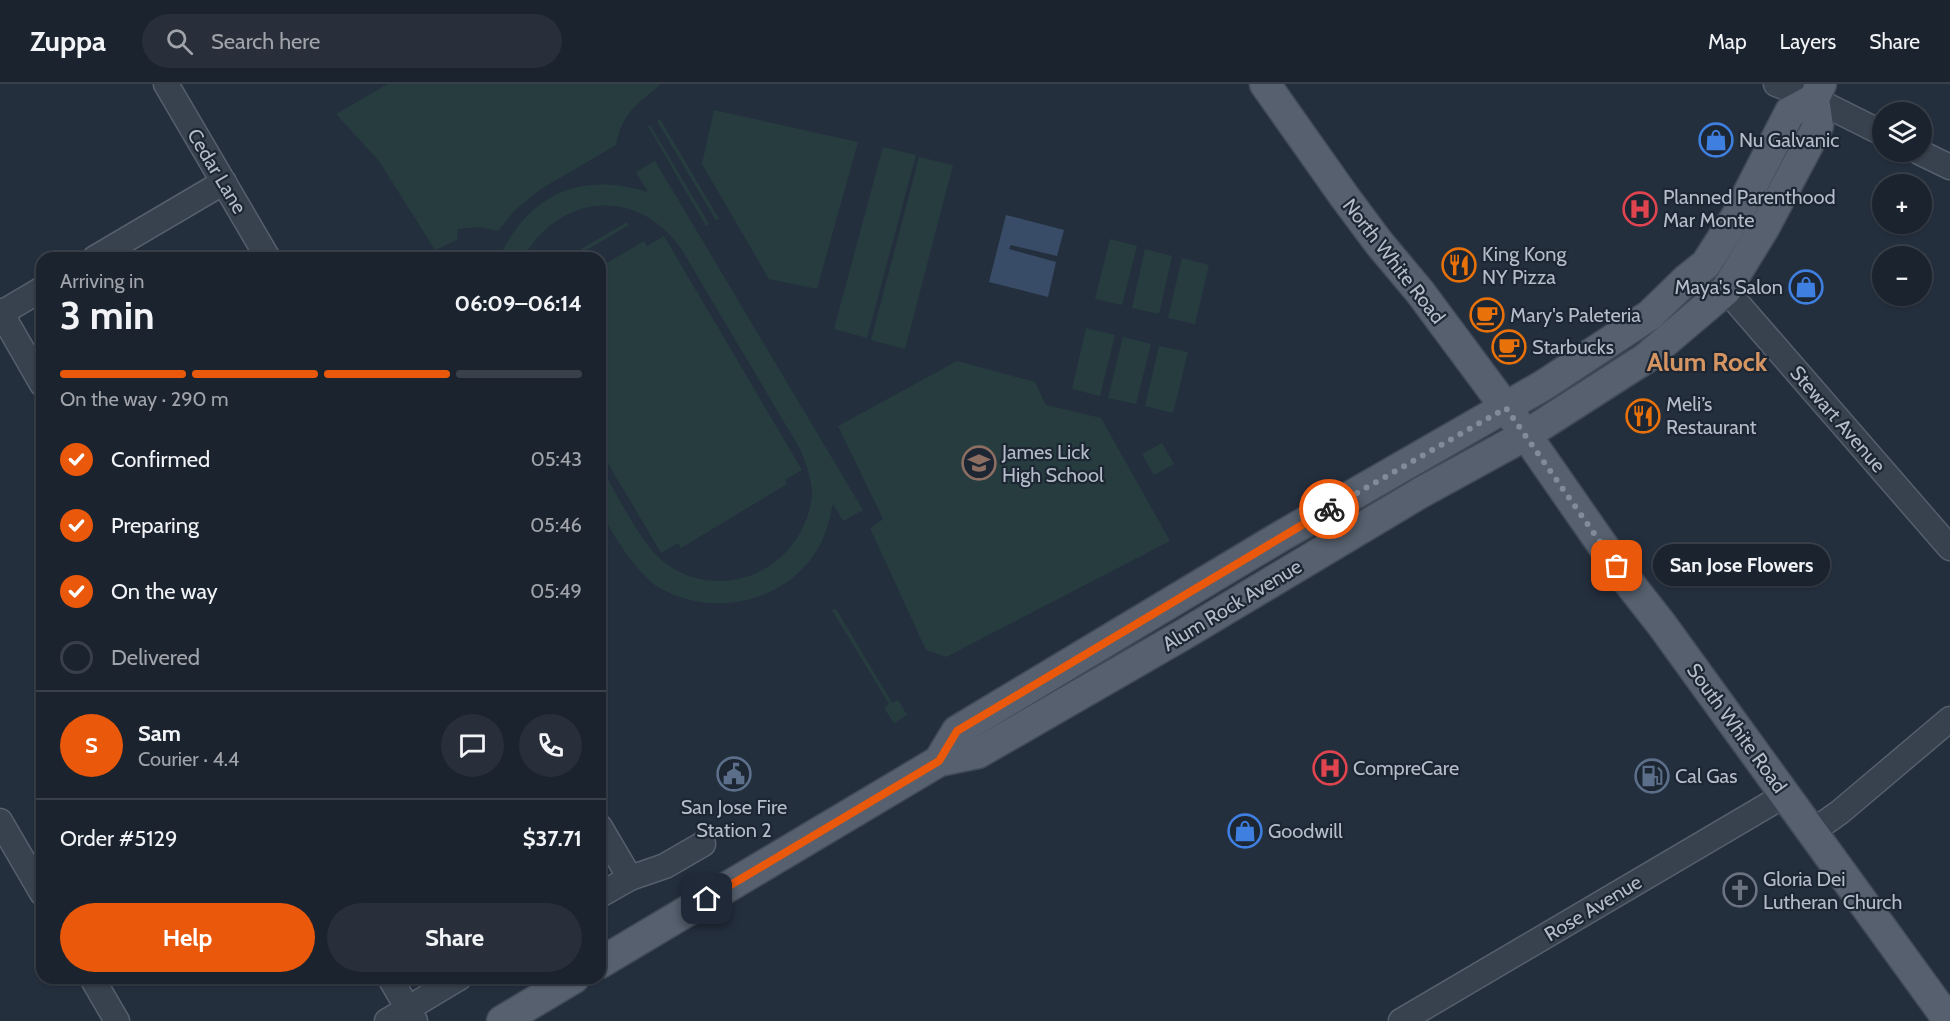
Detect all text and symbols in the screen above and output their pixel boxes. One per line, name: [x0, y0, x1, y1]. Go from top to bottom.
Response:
search box: [142, 14, 562, 68]
text: Zuppa: [30, 24, 106, 58]
icon: search: [163, 25, 196, 58]
text: Search here: [211, 28, 320, 55]
text: Map: [1708, 29, 1747, 54]
text: Layers: [1780, 29, 1836, 54]
text: Share: [1869, 29, 1920, 54]
map controls: [1872, 102, 1932, 306]
button: layers: [1872, 102, 1932, 162]
shop icon: Nu Galvanic: [1698, 122, 1734, 158]
street label: Cedar Lane: [182, 124, 252, 218]
place label: Nu Galvanic: [1739, 128, 1839, 152]
button: +: [1872, 174, 1932, 234]
place label: Planned Parenthood Mar Monte: [1663, 185, 1836, 232]
hospital icon: Planned Parenthood Mar Monte: [1622, 191, 1658, 227]
street label: North White Road: [1338, 194, 1450, 328]
place label: King Kong NY Pizza: [1482, 242, 1568, 289]
button: −: [1872, 246, 1932, 306]
restaurant icon: King Kong NY Pizza: [1441, 247, 1477, 283]
text: Arriving in: [60, 269, 144, 293]
shop icon: Maya's Salon: [1788, 269, 1824, 305]
place label: Maya's Salon: [1674, 275, 1783, 299]
text: 06:09–06:14: [455, 290, 582, 317]
text: 3 min: [60, 291, 155, 339]
cafe icon: Mary's Paleteria: [1469, 297, 1505, 333]
place label: Mary's Paleteria: [1510, 303, 1641, 327]
cafe icon: Starbucks: [1491, 329, 1527, 365]
place label: Starbucks: [1532, 335, 1614, 359]
district label: Alum Rock: [1647, 346, 1768, 378]
street label: Stewart Avenue: [1785, 361, 1891, 477]
text: On the way · 290 m: [60, 387, 229, 411]
place label: Meli’s Restaurant: [1666, 392, 1757, 439]
restaurant icon: Meli’s Restaurant: [1625, 398, 1661, 434]
place label: James Lick High School: [1001, 440, 1104, 487]
icon: check: [60, 443, 93, 476]
school or university icon: James Lick High School: [961, 445, 997, 481]
text: Confirmed: [111, 446, 210, 473]
text: 05:43: [531, 447, 582, 471]
courier: [1299, 479, 1359, 539]
icon: bike: [1313, 493, 1346, 526]
icon: check: [60, 509, 93, 542]
text: Preparing: [111, 512, 199, 539]
text: 05:46: [530, 513, 582, 537]
pin: [1591, 540, 1642, 591]
callout: San Jose Flowers: [1653, 545, 1830, 587]
icon: bag: [1600, 549, 1633, 582]
text: San Jose Flowers: [1670, 553, 1813, 577]
street label: Alum Rock Avenue: [1158, 554, 1306, 656]
icon: check: [60, 575, 93, 608]
text: On the way: [111, 578, 218, 605]
text: 05:49: [530, 579, 582, 603]
text: Delivered: [111, 644, 200, 671]
street label: South White Road: [1682, 659, 1792, 797]
button: chat: [441, 714, 504, 777]
button: phone: [519, 714, 582, 777]
text: Sam: [138, 720, 181, 747]
text: S: [85, 732, 98, 759]
text: Courier · 4.4: [138, 747, 239, 771]
hospital icon: CompreCare: [1312, 750, 1348, 786]
public building icon: San Jose Fire Station 2: [716, 756, 752, 792]
place label: CompreCare: [1353, 756, 1459, 780]
fuel station icon: Cal Gas: [1634, 758, 1670, 794]
place label: Cal Gas: [1675, 764, 1737, 788]
place label: San Jose Fire Station 2: [681, 795, 787, 842]
shop icon: Goodwill: [1227, 813, 1263, 849]
place label: Goodwill: [1268, 819, 1343, 843]
text: Order #5129: [60, 825, 177, 852]
text: $37.71: [523, 825, 582, 852]
place label: Gloria Dei Lutheran Church: [1763, 867, 1902, 914]
street label: Rose Avenue: [1540, 870, 1646, 946]
church icon: Gloria Dei Lutheran Church: [1722, 872, 1758, 908]
pin: [681, 873, 732, 924]
icon: home: [690, 882, 723, 915]
button: Help: [60, 903, 315, 972]
button: Share: [327, 903, 582, 972]

